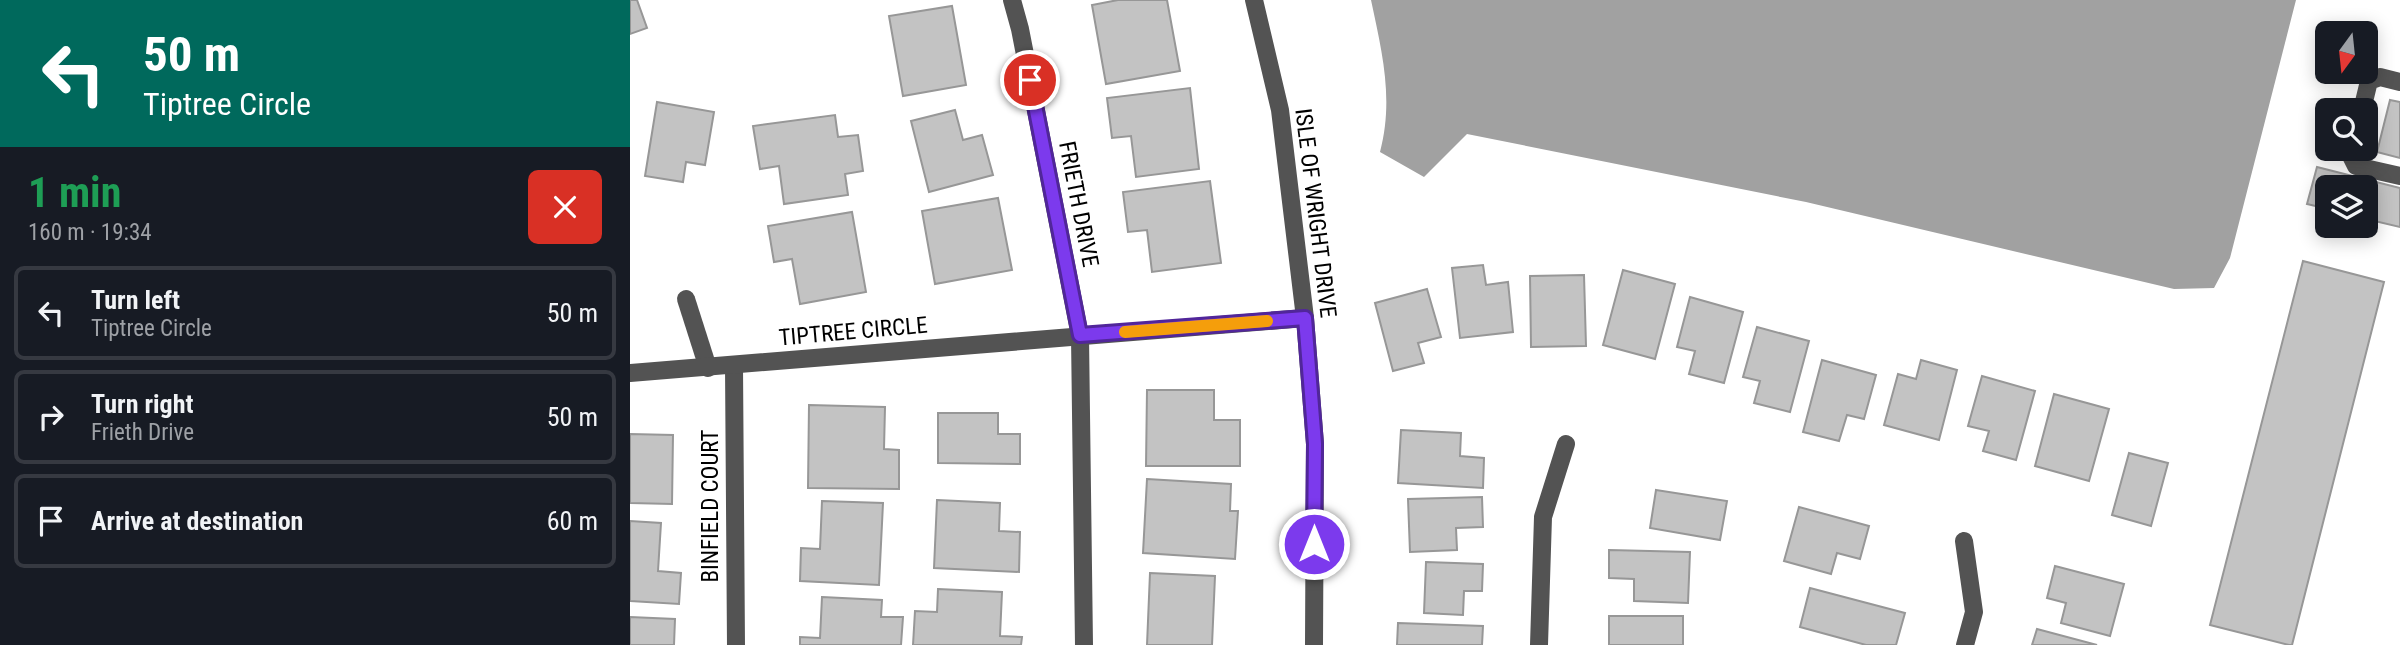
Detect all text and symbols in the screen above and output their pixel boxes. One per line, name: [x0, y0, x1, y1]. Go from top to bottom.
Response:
north arrow: [2315, 21, 2378, 84]
map controls: [2315, 21, 2378, 238]
text: 50 m: [143, 26, 240, 83]
icon: left: [28, 28, 119, 119]
pin: [1000, 50, 1060, 110]
icon: arrive: [1011, 61, 1049, 99]
text: Tiptree Circle: [143, 85, 311, 123]
button: search: [2315, 98, 2378, 161]
street label: ISLE OF WRIGHT DRIVE: [1289, 107, 1342, 319]
street label: FRIETH DRIVE: [1053, 139, 1104, 269]
text: 1 min: [28, 168, 121, 217]
button: close: [528, 170, 602, 244]
button: layers: [2315, 175, 2378, 238]
text: 160 m · 19:34: [28, 219, 152, 246]
text: Turn left: [91, 285, 180, 315]
icon: left: [32, 294, 70, 332]
text: 50 m: [547, 298, 598, 328]
street label: TIPTREE CIRCLE: [778, 312, 929, 351]
text: Tiptree Circle: [91, 315, 212, 342]
text: Turn right: [91, 389, 193, 419]
icon: right: [32, 398, 70, 436]
text: 50 m: [547, 402, 598, 432]
text: Frieth Drive: [91, 419, 194, 446]
street label: BINFIELD COURT: [697, 429, 724, 583]
icon: arrive: [32, 502, 70, 540]
text: Arrive at destination: [91, 506, 303, 536]
text: 60 m: [547, 506, 598, 536]
position arrow: [1277, 507, 1351, 581]

